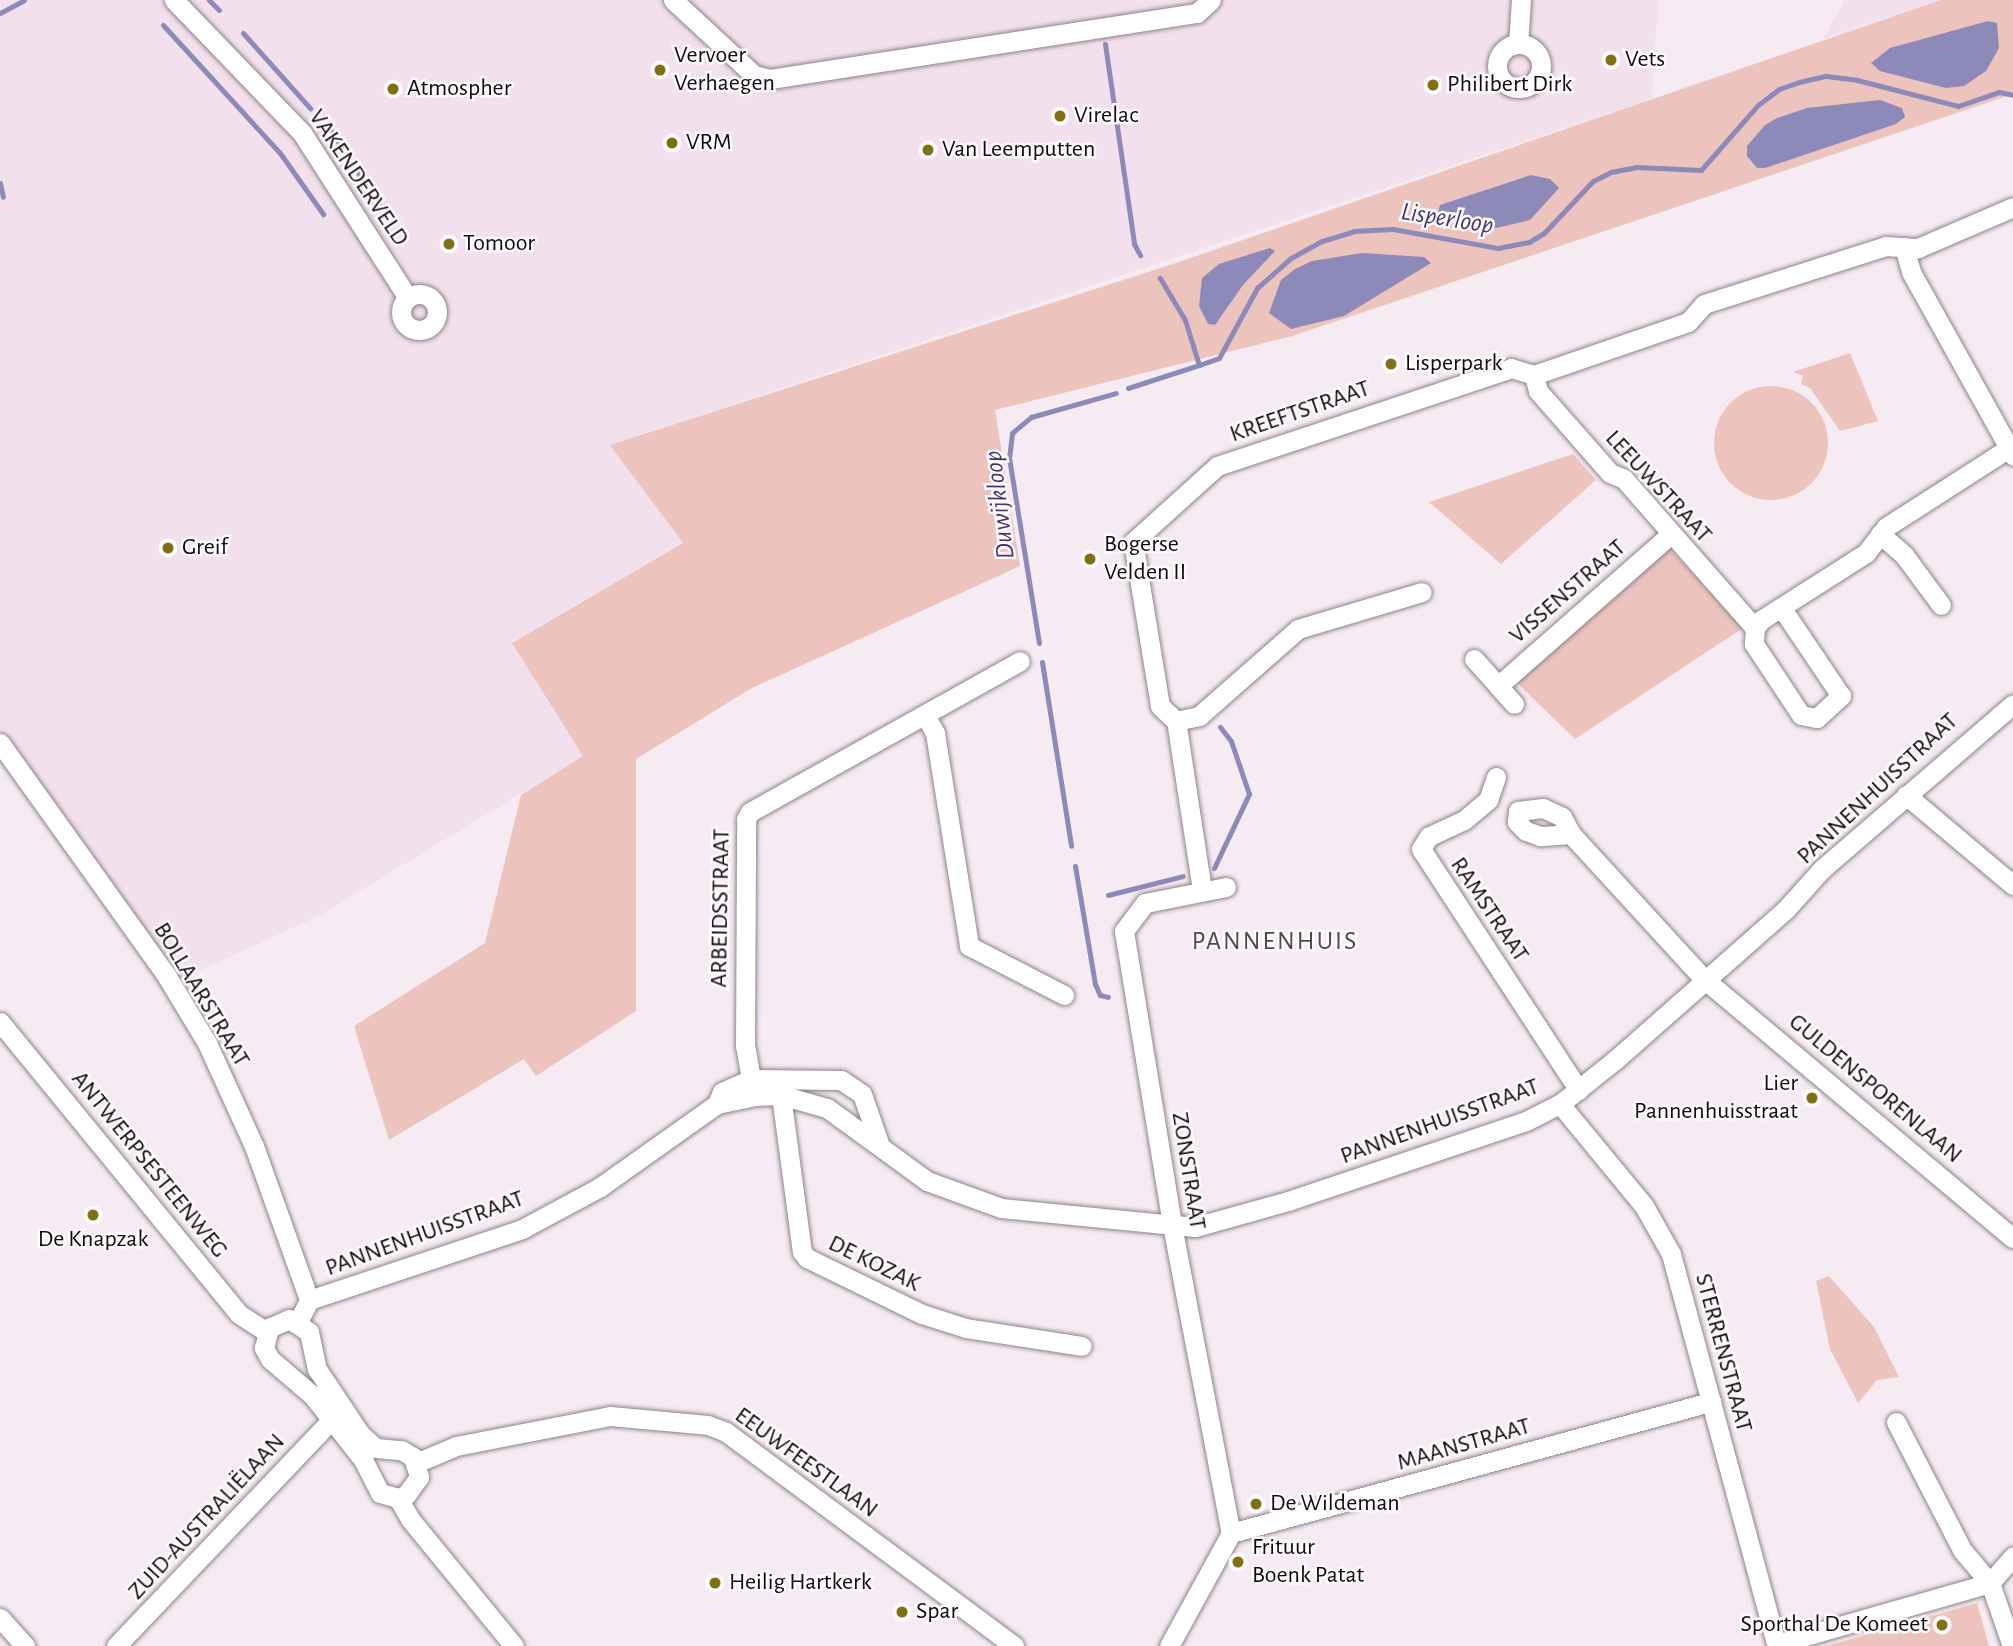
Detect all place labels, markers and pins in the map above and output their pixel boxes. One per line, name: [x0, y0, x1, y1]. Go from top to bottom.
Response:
place label: Vervoer Verhaegen: [674, 42, 775, 98]
place label: Vets: [1625, 46, 1665, 74]
marker: Vets: [1603, 52, 1619, 68]
marker: Vervoer Verhaegen: [652, 62, 668, 78]
place label: Philibert Dirk: [1447, 71, 1572, 99]
place label: Atmospher: [407, 75, 511, 103]
marker: Philibert Dirk: [1425, 77, 1441, 93]
marker: Atmospher: [385, 81, 401, 97]
place label: Virelac: [1074, 102, 1138, 130]
marker: Virelac: [1052, 108, 1068, 124]
place label: VRM: [686, 129, 732, 157]
marker: VRM: [664, 135, 680, 151]
place label: Van Leemputten: [942, 136, 1095, 164]
marker: Van Leemputten: [920, 142, 936, 158]
place label: Tomoor: [463, 230, 535, 258]
marker: Tomoor: [441, 236, 457, 252]
place label: Lisperpark: [1405, 350, 1502, 378]
marker: Lisperpark: [1383, 356, 1399, 372]
place label: Bogerse Velden II: [1104, 531, 1186, 587]
place label: Greif: [182, 534, 228, 562]
marker: Greif: [160, 540, 176, 556]
marker: Bogerse Velden II: [1082, 551, 1098, 567]
place label: Lier Pannenhuisstraat: [1634, 1070, 1798, 1126]
marker: Lier Pannenhuisstraat: [1804, 1090, 1820, 1106]
marker: De Knapzak: [85, 1207, 101, 1223]
place label: De Knapzak: [38, 1226, 148, 1254]
place label: De Wildeman: [1270, 1490, 1400, 1518]
marker: De Wildeman: [1248, 1496, 1264, 1512]
place label: Frituur Boenk Patat: [1252, 1534, 1364, 1590]
marker: Frituur Boenk Patat: [1230, 1554, 1246, 1570]
place label: Heilig Hartkerk: [729, 1569, 872, 1597]
marker: Heilig Hartkerk: [707, 1575, 723, 1591]
place label: Spar: [916, 1598, 958, 1626]
marker: Spar: [894, 1604, 910, 1620]
place label: Sporthal De Komeet: [1740, 1611, 1928, 1639]
marker: Sporthal De Komeet: [1934, 1617, 1950, 1633]

